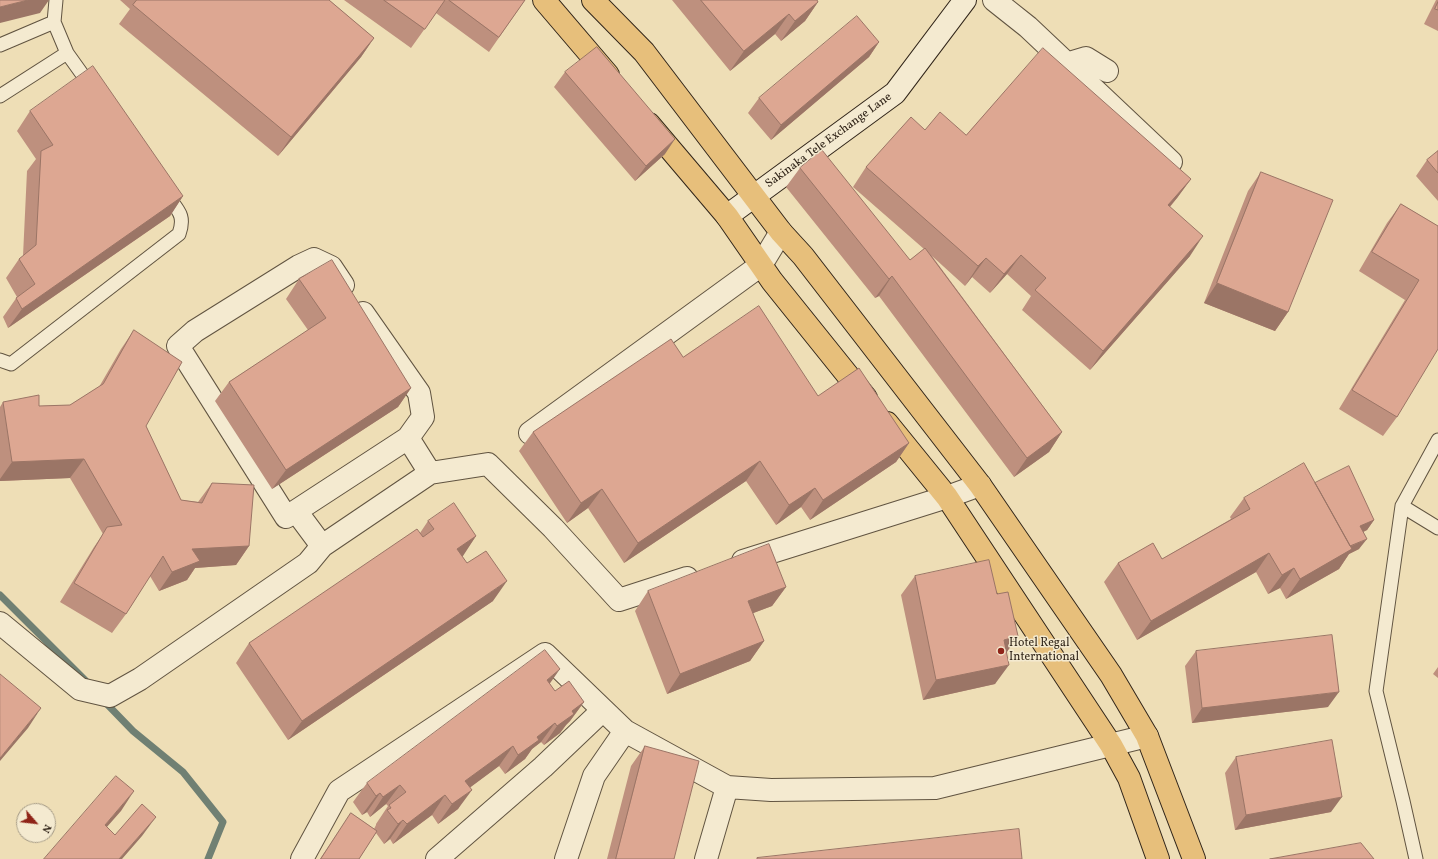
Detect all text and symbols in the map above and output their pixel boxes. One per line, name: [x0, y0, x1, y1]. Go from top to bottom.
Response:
street label: Sakinaka Tele Exchange Lane: [763, 90, 895, 192]
place label: Hotel Regal International: [1009, 637, 1079, 665]
marker: Hotel Regal International: [996, 646, 1006, 656]
north arrow: [16, 803, 56, 843]
text: N: [38, 821, 55, 835]

